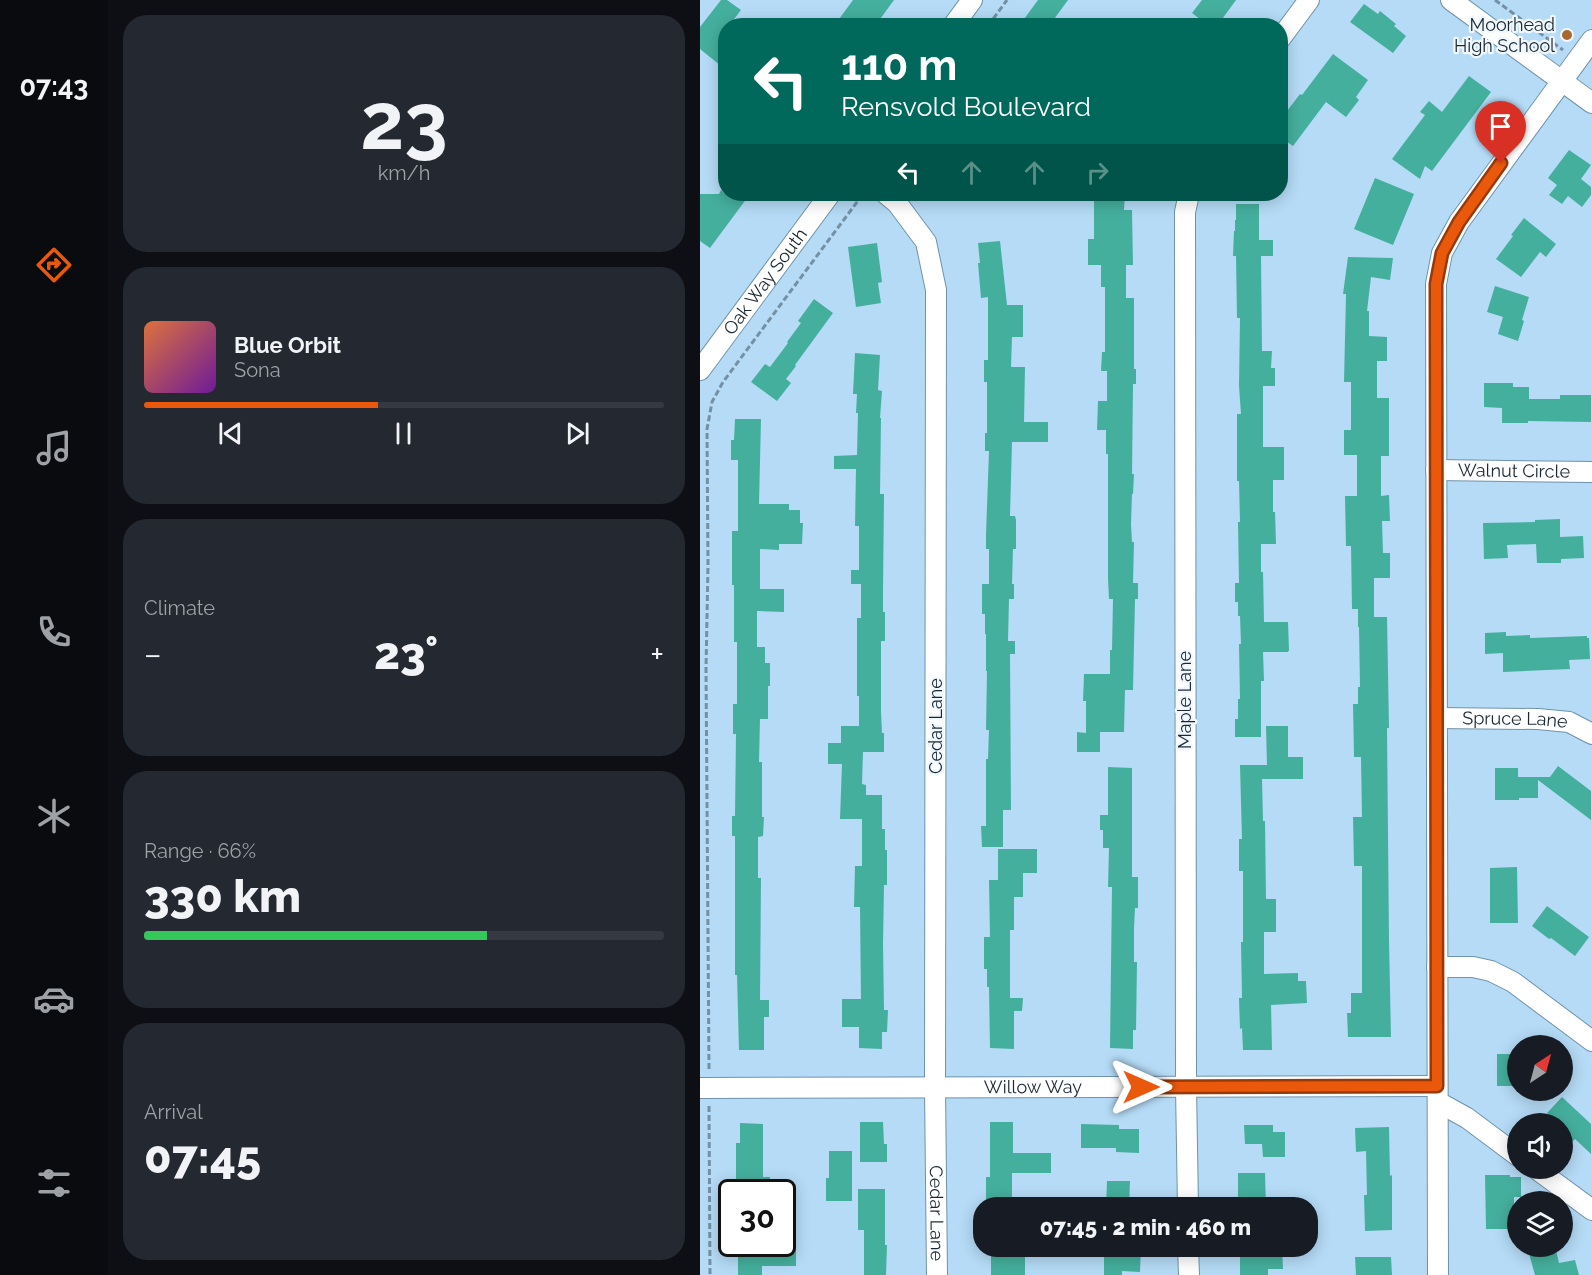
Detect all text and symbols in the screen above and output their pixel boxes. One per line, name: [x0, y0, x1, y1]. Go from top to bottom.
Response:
place label: Moorhead High School: [1454, 14, 1555, 56]
marker: Moorhead High School: [1560, 28, 1574, 42]
text: 110 m: [841, 41, 957, 90]
icon: left: [742, 42, 820, 120]
text: 07:43: [20, 71, 88, 102]
text: 23: [360, 76, 448, 167]
text: Rensvold Boulevard: [841, 91, 1091, 122]
pin: [1475, 101, 1526, 163]
icon: arrive: [1484, 110, 1517, 143]
icon: left: [892, 156, 925, 189]
icon: ahead: [955, 156, 988, 189]
icon: ahead: [1018, 156, 1051, 189]
icon: right: [1081, 156, 1114, 189]
text: km/h: [378, 161, 430, 185]
street label: Oak Way South: [719, 224, 811, 339]
icon: directions: [33, 244, 75, 286]
text: Blue Orbit: [234, 332, 341, 358]
text: Sona: [234, 358, 281, 382]
icon: previous: [214, 417, 247, 450]
icon: pause: [387, 417, 420, 450]
icon: next: [561, 417, 594, 450]
icon: music: [33, 427, 75, 469]
street label: Walnut Circle: [1458, 459, 1571, 482]
text: Climate: [144, 596, 215, 620]
icon: phone: [33, 611, 75, 653]
text: 23°: [374, 627, 438, 680]
text: −: [144, 635, 162, 674]
text: +: [650, 635, 664, 674]
street label: Maple Lane: [1174, 651, 1195, 749]
street label: Cedar Lane: [925, 678, 946, 774]
street label: Spruce Lane: [1462, 707, 1569, 732]
icon: climate: [33, 795, 75, 837]
text: Range · 66%: [144, 839, 256, 863]
text: 330 km: [144, 870, 301, 923]
icon: car: [33, 978, 75, 1020]
north arrow: [1507, 1035, 1573, 1101]
map controls: [1507, 1035, 1573, 1257]
position arrow: [1109, 1055, 1173, 1119]
street label: Willow Way: [984, 1076, 1082, 1097]
text: Arrival: [144, 1100, 203, 1124]
button: sound: [1507, 1113, 1573, 1179]
text: 07:45: [144, 1131, 261, 1184]
icon: filters: [33, 1162, 75, 1204]
street label: Cedar Lane: [926, 1165, 948, 1262]
speed limit sign: 30: [718, 1179, 796, 1257]
button: layers: [1507, 1191, 1573, 1257]
text: 07:45 · 2 min · 460 m: [1040, 1214, 1251, 1240]

